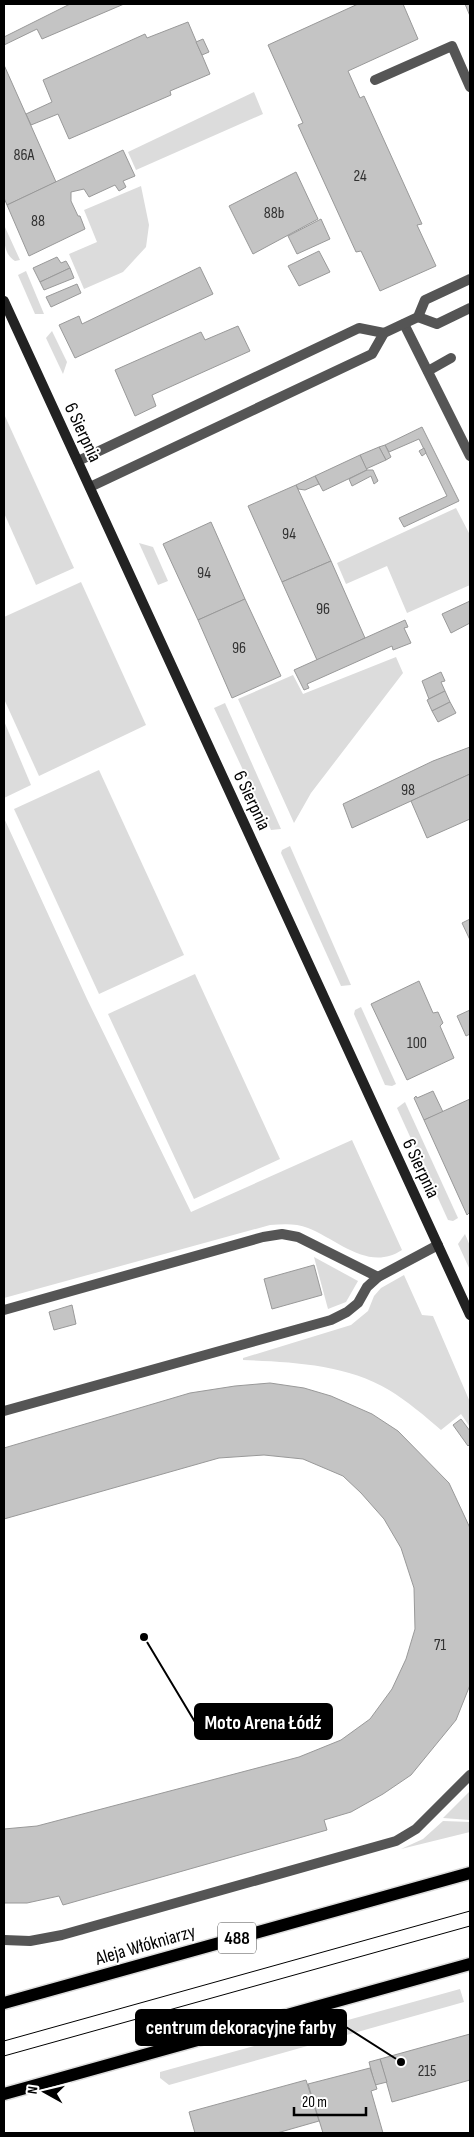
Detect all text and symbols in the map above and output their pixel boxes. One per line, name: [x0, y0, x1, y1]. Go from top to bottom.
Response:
house number: 86A: [14, 146, 35, 165]
house number: 24: [353, 167, 367, 186]
house number: 88b: [264, 204, 284, 223]
house number: 88: [31, 212, 45, 231]
street label: 6 Sierpnia: [59, 399, 106, 466]
house number: 94: [282, 525, 296, 544]
house number: 94: [197, 564, 211, 583]
house number: 96: [316, 600, 330, 619]
house number: 96: [232, 639, 246, 658]
street label: 6 Sierpnia: [228, 767, 275, 834]
house number: 98: [401, 781, 415, 800]
house number: 100: [407, 1034, 427, 1053]
street label: 6 Sierpnia: [397, 1135, 444, 1202]
house number: 71: [434, 1636, 446, 1655]
callout: Moto Arena Łódź: [195, 1704, 332, 1739]
text: Moto Arena Łódź: [204, 1711, 322, 1735]
street label: Aleja Włókniarzy: [92, 1920, 199, 1971]
road number: 488: [218, 1922, 256, 1954]
callout: centrum dekoracyjne farby: [136, 2010, 346, 2045]
text: centrum dekoracyjne farby: [146, 2016, 337, 2040]
house number: 215: [418, 2062, 436, 2081]
north arrow: [20, 2067, 70, 2117]
scale bar: [294, 2084, 366, 2116]
text: N: [24, 2085, 42, 2095]
text: 20 m: [302, 2093, 327, 2112]

